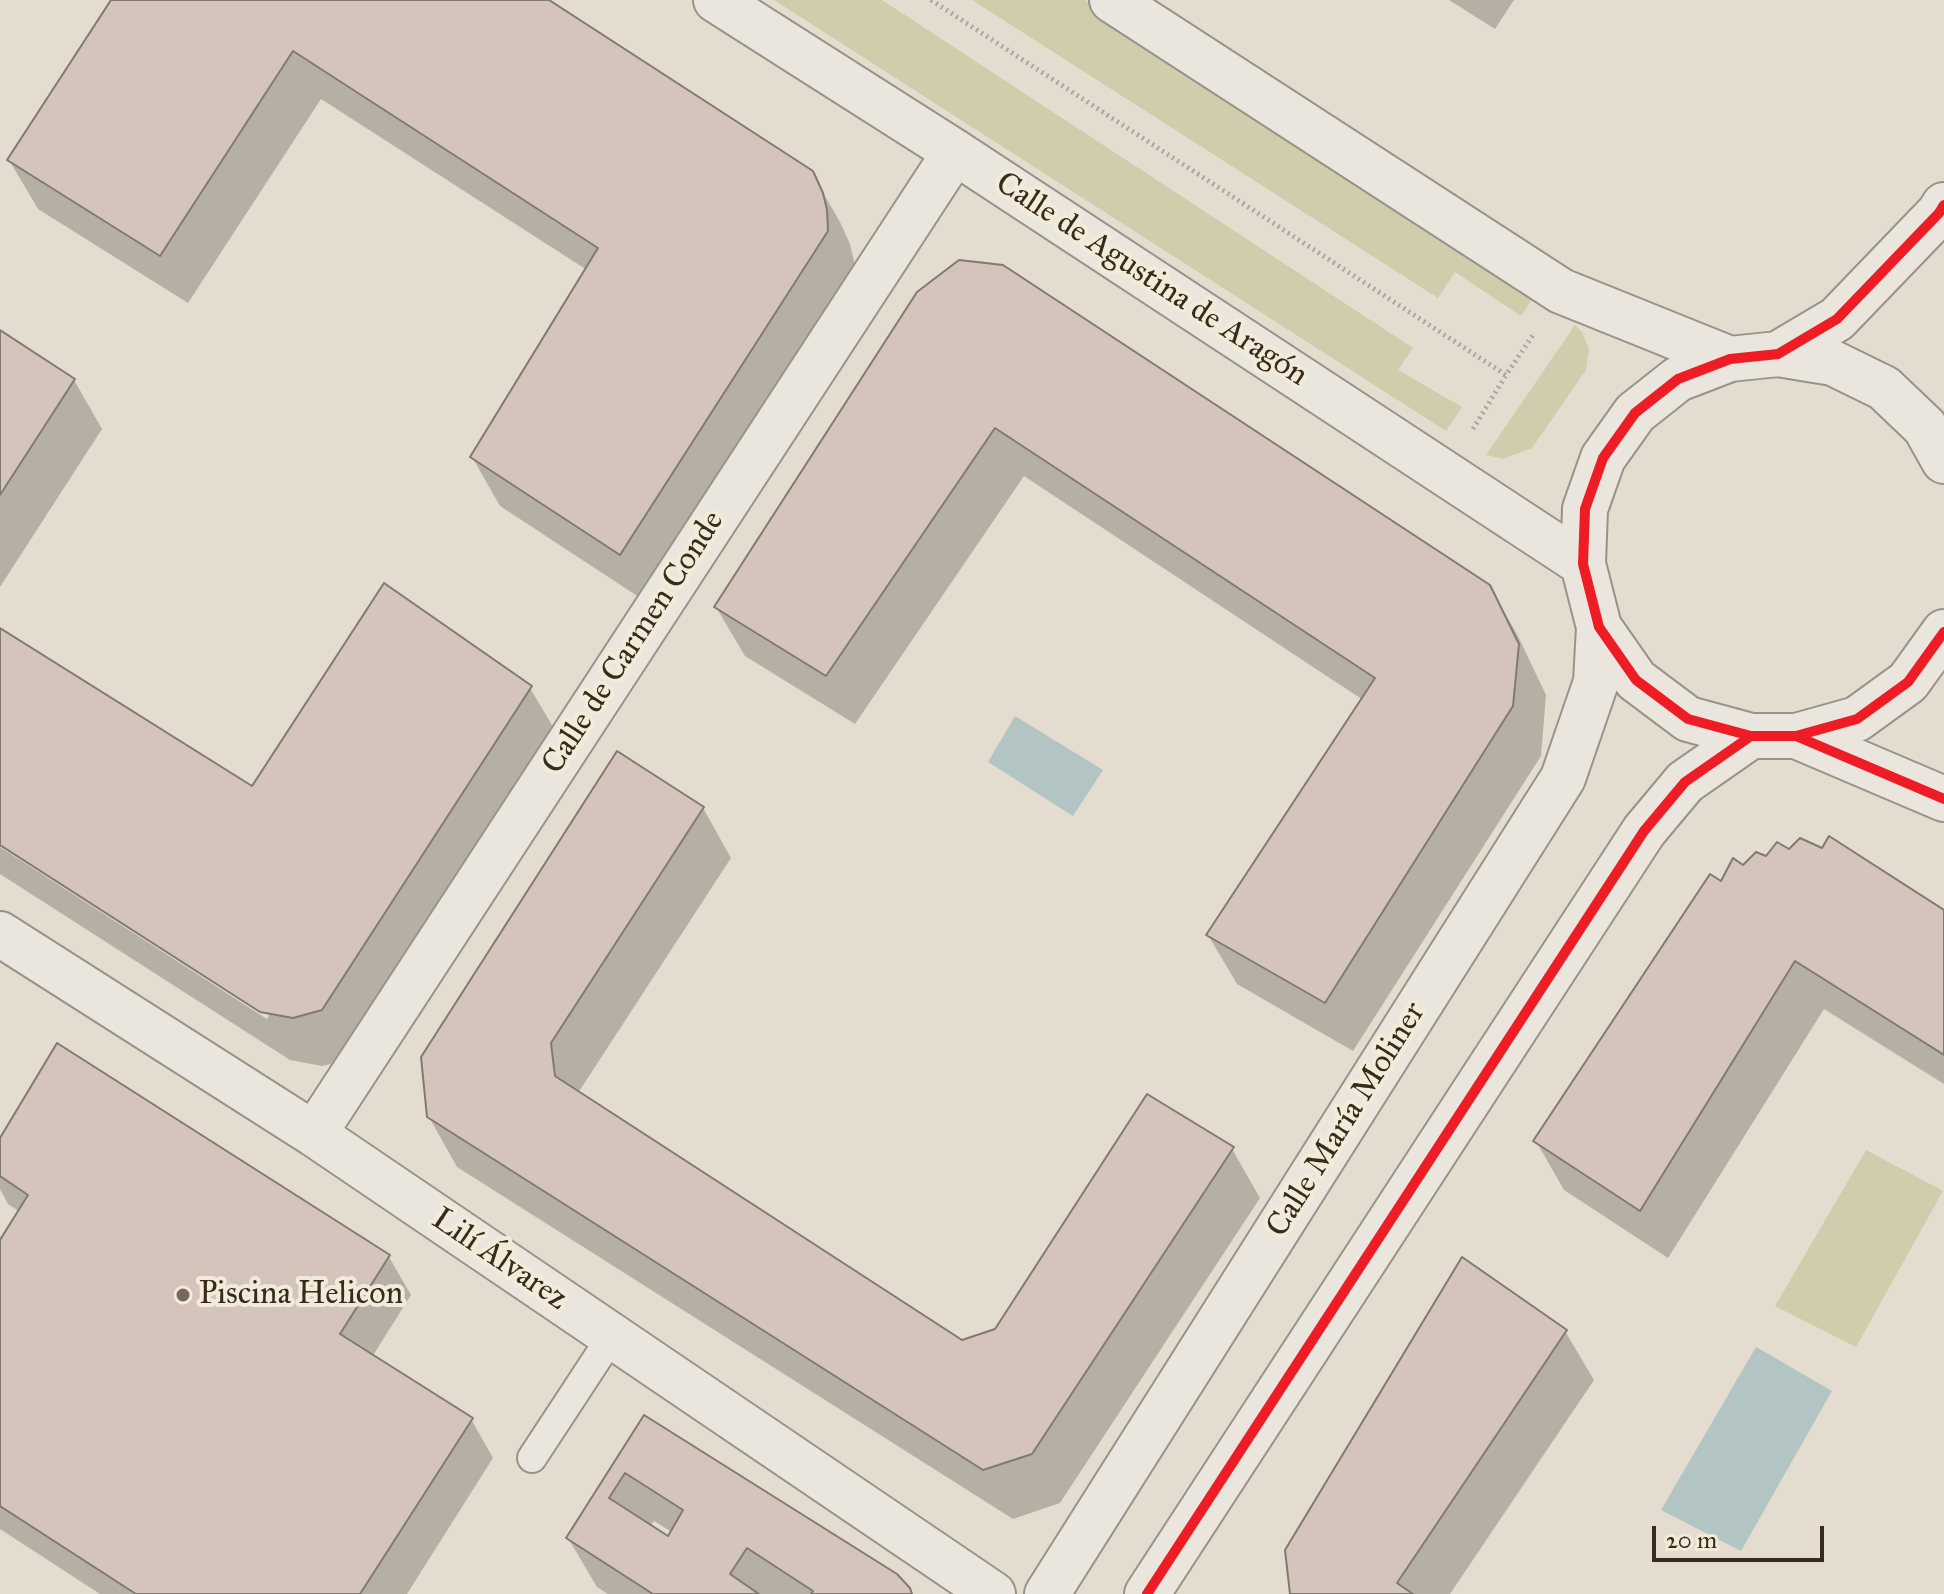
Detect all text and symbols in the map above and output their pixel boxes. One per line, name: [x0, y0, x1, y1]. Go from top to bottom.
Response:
street label: Calle de Agustina de Aragón: [988, 165, 1314, 395]
street label: Calle de Carmen Conde: [535, 504, 733, 782]
street label: Calle María Moliner: [1259, 996, 1435, 1244]
street label: Lilí Álvarez: [424, 1201, 574, 1319]
place label: Piscina Helicon: [199, 1276, 403, 1314]
marker: Piscina Helicon: [174, 1286, 192, 1304]
scale bar: [1656, 1510, 1828, 1560]
text: 20 m: [1666, 1525, 1717, 1555]

